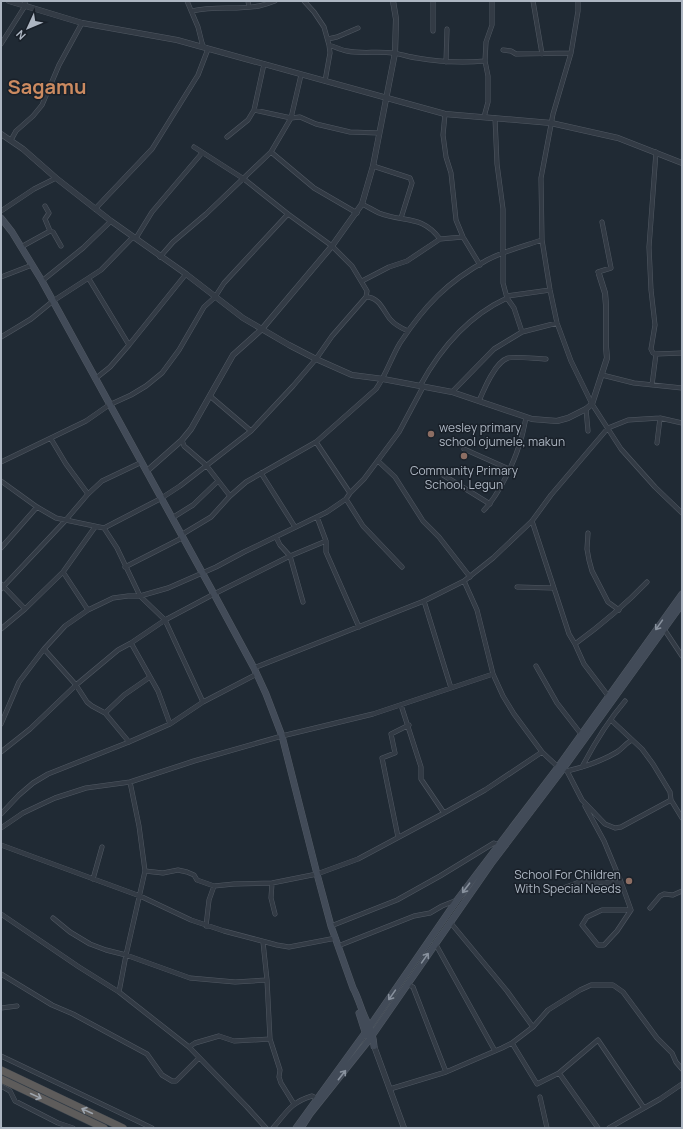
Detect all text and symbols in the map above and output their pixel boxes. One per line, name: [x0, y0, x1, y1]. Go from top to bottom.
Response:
north arrow: [8, 8, 48, 48]
text: N: [12, 27, 29, 43]
district label: Sagamu: [8, 73, 87, 100]
place label: wesley primary school ojumele, makun: [439, 419, 565, 450]
marker: wesley primary school ojumele, makun: [426, 429, 436, 439]
marker: Community Primary School, Legun: [459, 451, 469, 461]
place label: Community Primary School, Legun: [410, 462, 519, 493]
one-way arrow: [655, 620, 663, 631]
place label: School For Children With Special Needs: [514, 866, 621, 897]
marker: School For Children With Special Needs: [624, 876, 634, 886]
one-way arrow: [462, 883, 470, 894]
one-way arrow: [421, 952, 429, 963]
one-way arrow: [387, 989, 396, 1000]
one-way arrow: [337, 1069, 346, 1080]
one-way arrow: [30, 1093, 42, 1100]
one-way arrow: [82, 1107, 94, 1114]

